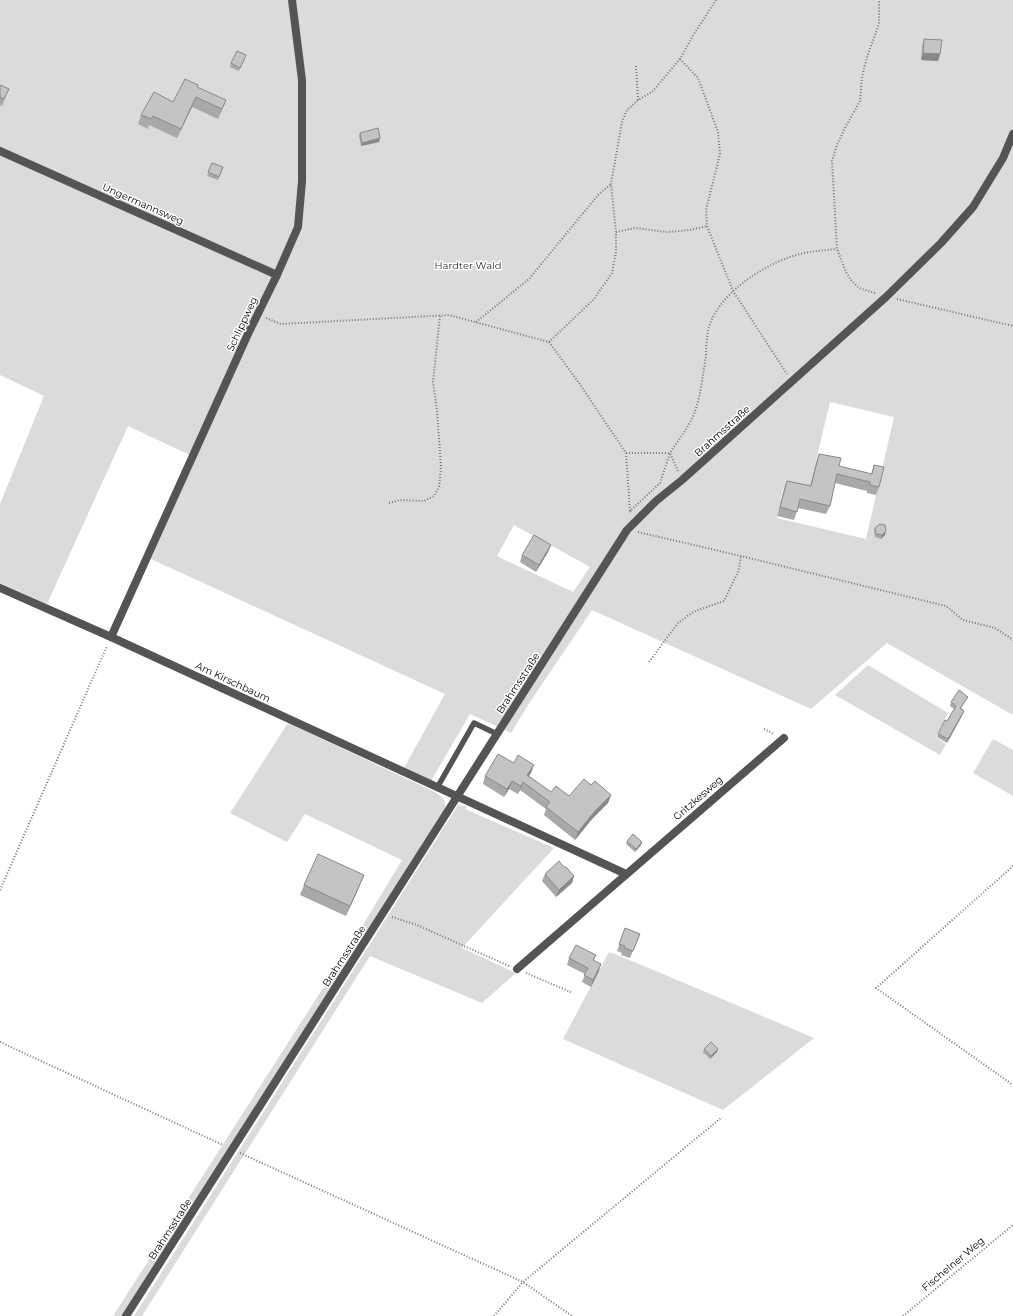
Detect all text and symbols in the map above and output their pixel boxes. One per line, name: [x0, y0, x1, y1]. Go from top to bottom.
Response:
street label: Ungermannsweg: [100, 180, 186, 228]
park label: Hardter Wald: [434, 259, 502, 272]
street label: Schlippweg: [224, 295, 260, 353]
street label: Brahmsstraße: [691, 403, 753, 459]
street label: Brahmsstraße: [493, 650, 543, 716]
street label: Am Kirschbaum: [193, 659, 273, 705]
street label: Gritzkesweg: [671, 773, 725, 823]
street label: Brahmsstraße: [319, 923, 369, 989]
street label: Brahmsstraße: [145, 1196, 195, 1262]
street label: Fischelner Weg: [919, 1234, 987, 1294]

